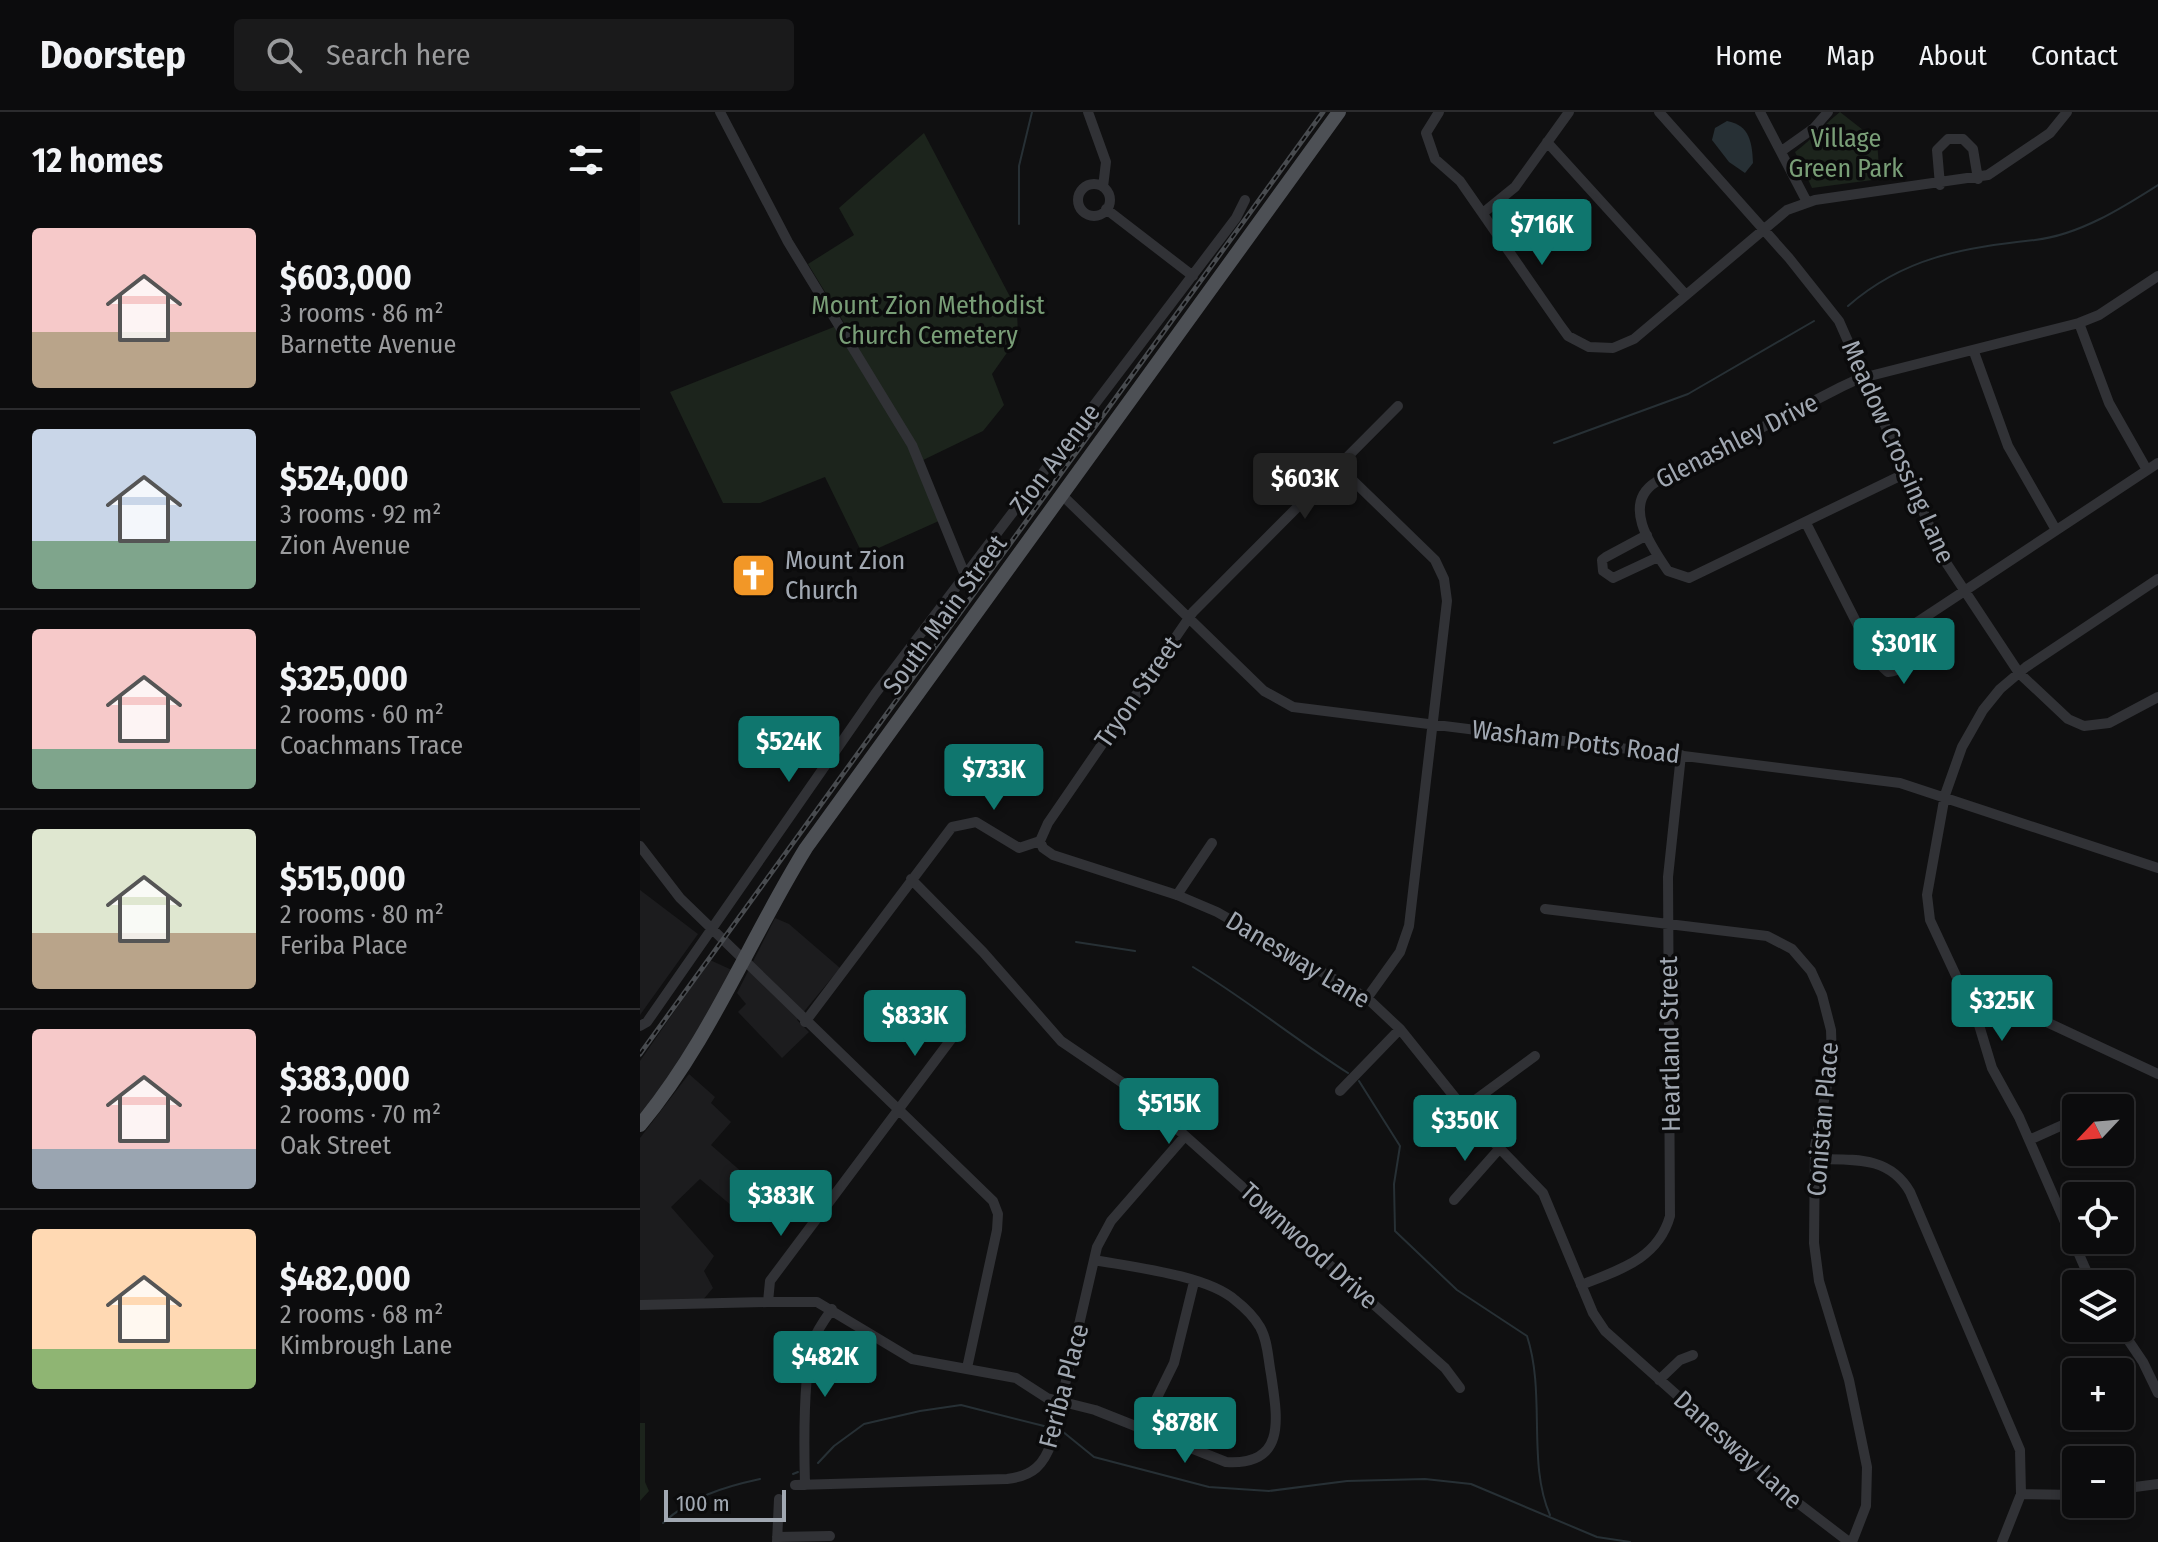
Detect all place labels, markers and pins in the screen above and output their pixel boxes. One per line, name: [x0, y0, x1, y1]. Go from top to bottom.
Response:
pin: $716K: [1486, 199, 1598, 267]
pin: $603K: [1249, 453, 1361, 521]
place label: Mount Zion Church: [785, 545, 905, 606]
church icon: Mount Zion Church: [730, 551, 778, 599]
pin: $301K: [1848, 618, 1960, 686]
pin: $524K: [733, 716, 845, 784]
pin: $733K: [938, 744, 1050, 812]
pin: $325K: [1946, 975, 2058, 1043]
pin: $833K: [859, 990, 971, 1058]
pin: $515K: [1113, 1078, 1225, 1146]
pin: $350K: [1409, 1095, 1521, 1163]
pin: $383K: [725, 1170, 837, 1238]
pin: $482K: [769, 1331, 881, 1399]
pin: $878K: [1129, 1397, 1241, 1465]

